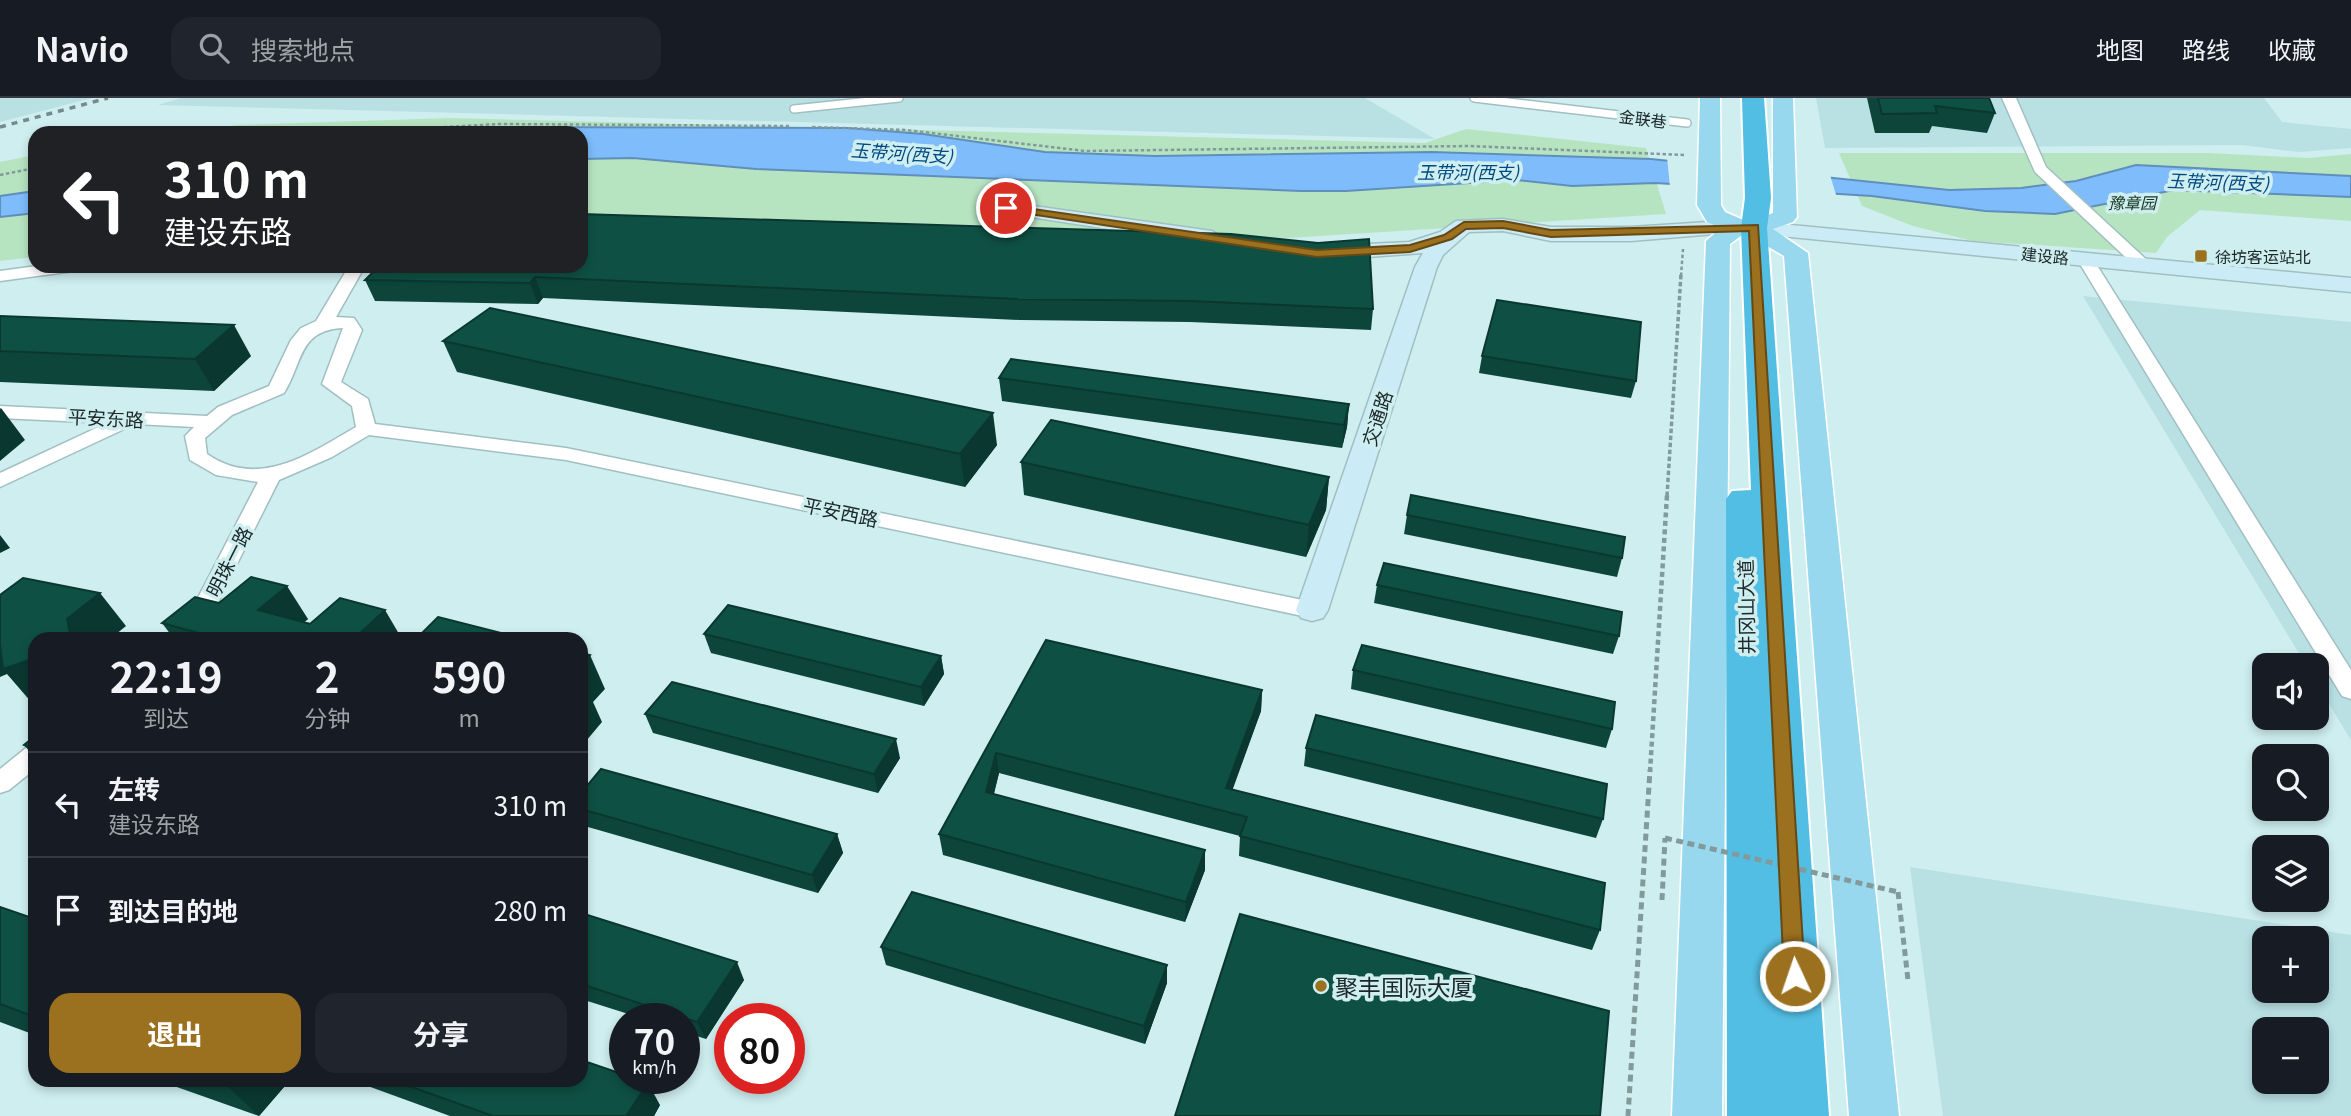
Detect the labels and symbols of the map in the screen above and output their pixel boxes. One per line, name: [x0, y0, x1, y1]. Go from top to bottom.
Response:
street label: 金联巷: [1618, 103, 1668, 133]
water label: 玉带河(西支): [850, 135, 955, 169]
water label: 玉带河(西支): [1417, 158, 1520, 184]
water label: 玉带河(西支): [2166, 166, 2270, 196]
pin: [976, 178, 1036, 238]
park label: 豫章园: [2108, 190, 2158, 214]
street label: 建设路: [2020, 241, 2070, 269]
place label: 徐坊客运站北: [2215, 244, 2311, 268]
marker: 徐坊客运站北: [2193, 248, 2209, 264]
street label: 交通路: [1354, 387, 1398, 449]
street label: 平安东路: [67, 402, 145, 432]
street label: 平安西路: [801, 490, 881, 532]
street label: 明珠一路: [199, 521, 257, 601]
street label: 井冈山大道: [1731, 559, 1759, 655]
position arrow: [1758, 939, 1832, 1013]
place label: 聚丰国际大厦: [1335, 969, 1473, 1003]
marker: 聚丰国际大厦: [1313, 978, 1329, 994]
speed limit sign: 80: [714, 1003, 805, 1094]

